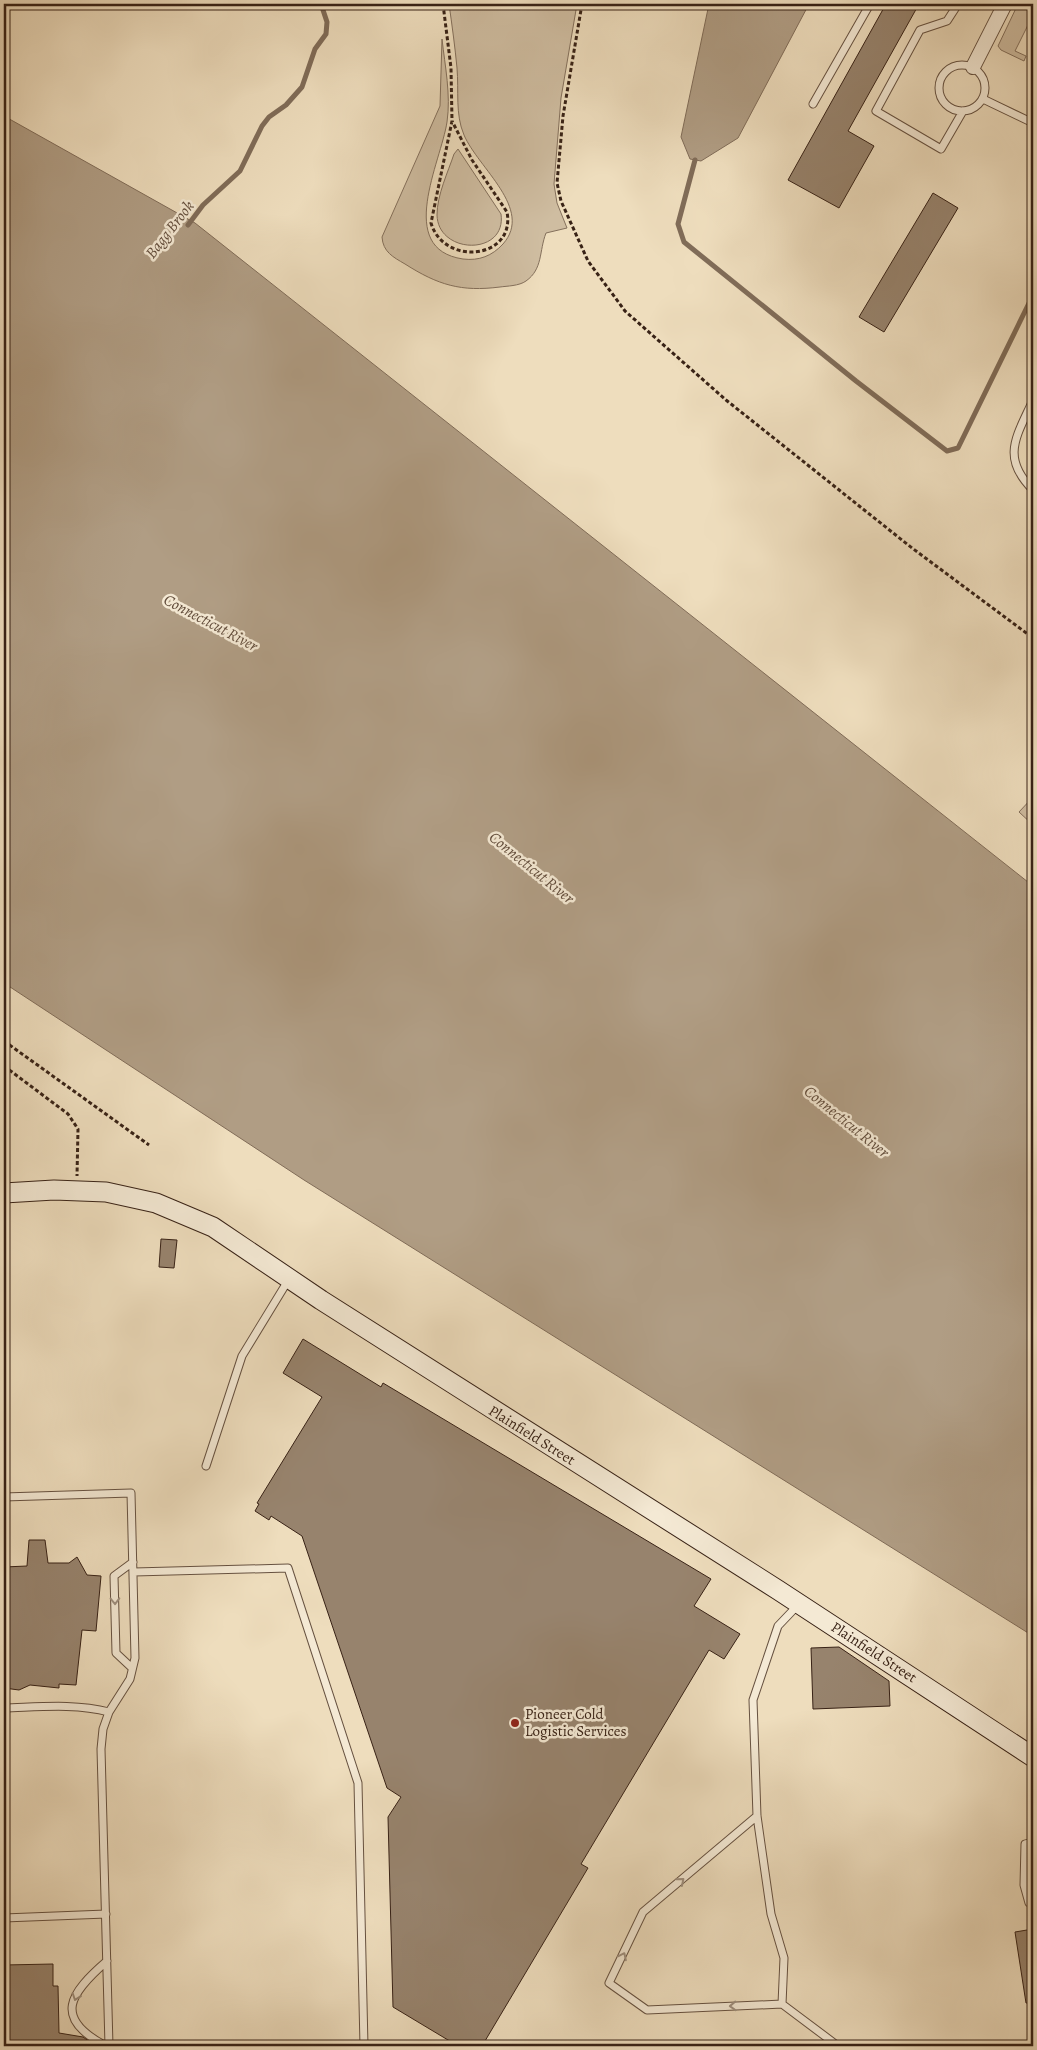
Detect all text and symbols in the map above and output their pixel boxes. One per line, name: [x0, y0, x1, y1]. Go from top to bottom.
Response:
water label: Bagg Brook: [140, 196, 199, 263]
water label: Connecticut River: [160, 589, 262, 657]
water label: Connecticut River: [484, 827, 579, 909]
water label: Connecticut River: [799, 1081, 894, 1163]
street label: Plainfield Street: [485, 1400, 579, 1470]
one-way arrow: [110, 1598, 120, 1605]
street label: Plainfield Street: [827, 1617, 921, 1687]
place label: Pioneer Cold Logistic Services: [525, 1704, 627, 1741]
marker: Pioneer Cold Logistic Services: [509, 1717, 521, 1729]
one-way arrow: [675, 1878, 684, 1887]
one-way arrow: [616, 1952, 627, 1961]
one-way arrow: [72, 1992, 82, 2001]
one-way arrow: [729, 2001, 737, 2012]

